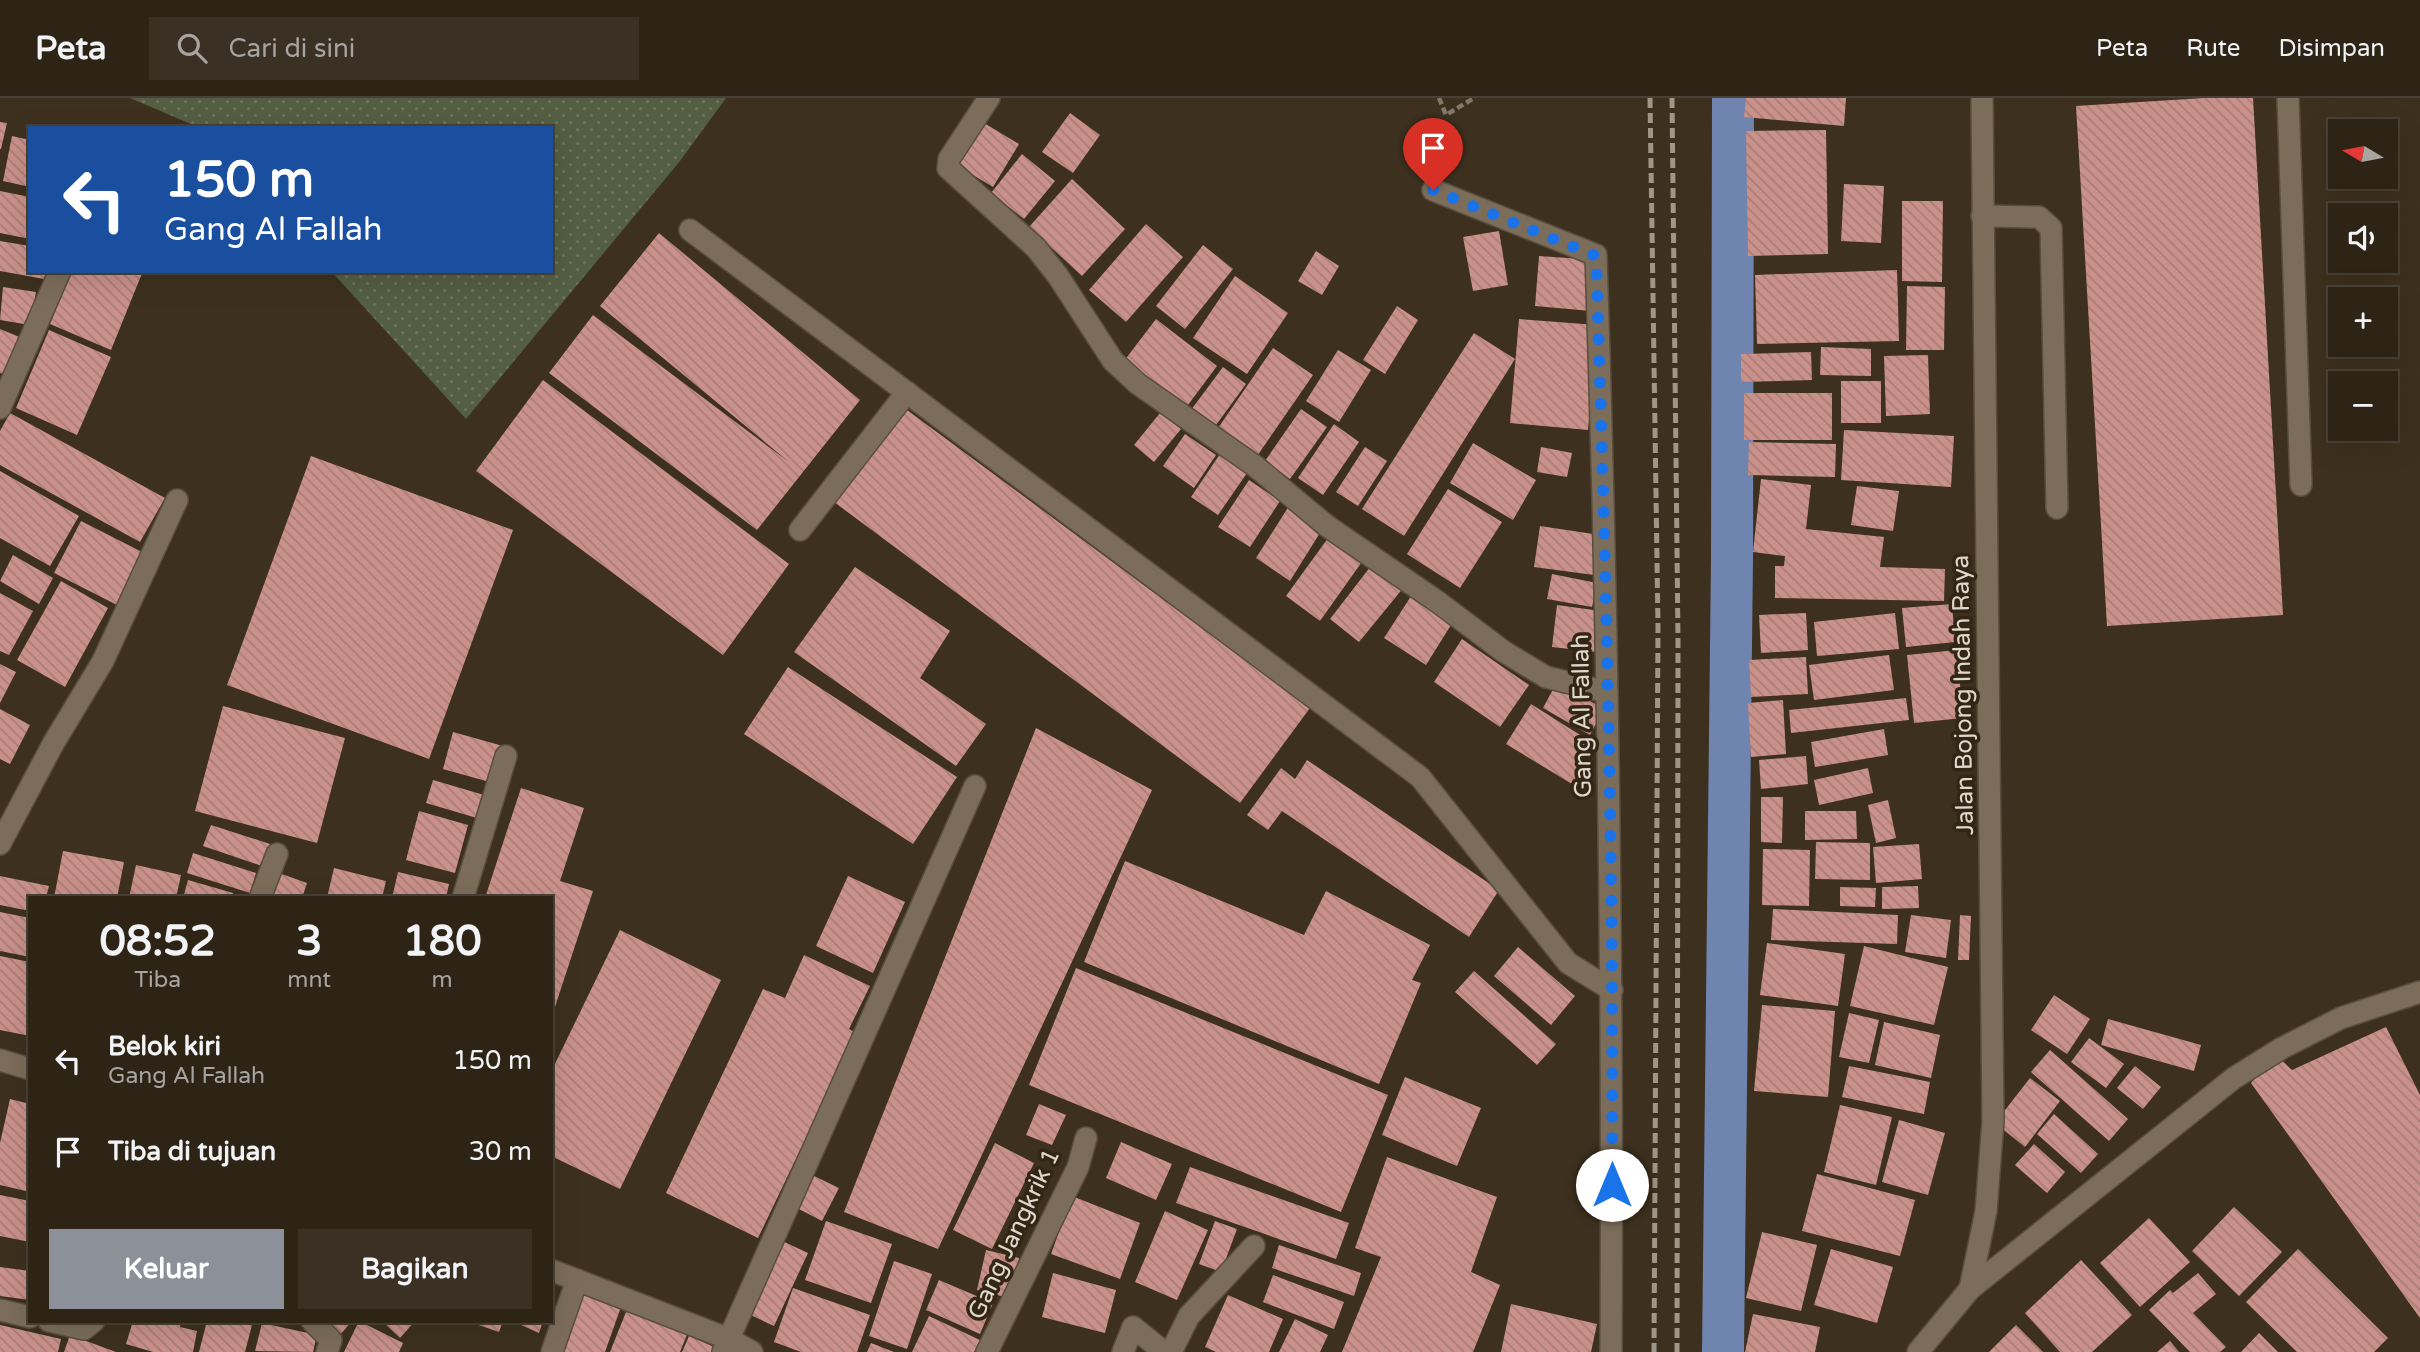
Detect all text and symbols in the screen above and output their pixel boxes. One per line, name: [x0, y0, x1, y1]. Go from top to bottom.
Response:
search box: [149, 17, 639, 80]
text: Peta: [35, 29, 107, 68]
icon: search: [173, 29, 211, 67]
text: Cari di sini: [229, 33, 355, 64]
text: Peta: [2096, 34, 2148, 63]
text: Rute: [2186, 34, 2240, 63]
text: Disimpan: [2278, 34, 2385, 63]
pin: [1403, 118, 1463, 190]
north arrow: [2328, 119, 2398, 189]
map controls: [2328, 119, 2398, 441]
icon: arrive: [1414, 129, 1452, 167]
text: 150 m: [164, 151, 314, 210]
icon: left: [49, 154, 140, 245]
button: sound: [2328, 203, 2398, 273]
text: Gang Al Fallah: [164, 211, 383, 249]
button: +: [2328, 287, 2398, 357]
button: −: [2328, 371, 2398, 441]
street label: Jalan Bojong Indah Raya: [1946, 555, 1980, 835]
street label: Gang Al Fallah: [1566, 634, 1598, 798]
text: 08:52: [99, 916, 216, 967]
text: 3: [296, 916, 322, 967]
text: 180: [402, 916, 482, 967]
text: Tiba: [134, 966, 181, 994]
text: mnt: [287, 966, 331, 994]
text: m: [431, 966, 453, 994]
text: Belok kiri: [108, 1031, 221, 1062]
icon: left: [49, 1042, 87, 1080]
text: 150 m: [452, 1045, 532, 1076]
text: Gang Al Fallah: [108, 1062, 265, 1090]
icon: arrive: [49, 1133, 87, 1171]
text: Tiba di tujuan: [108, 1136, 276, 1167]
text: 30 m: [469, 1136, 532, 1167]
street label: Gang Jangkrik 1: [962, 1144, 1066, 1324]
position arrow: [1575, 1148, 1649, 1222]
button: Keluar: [49, 1229, 284, 1309]
button: Bagikan: [298, 1229, 532, 1309]

